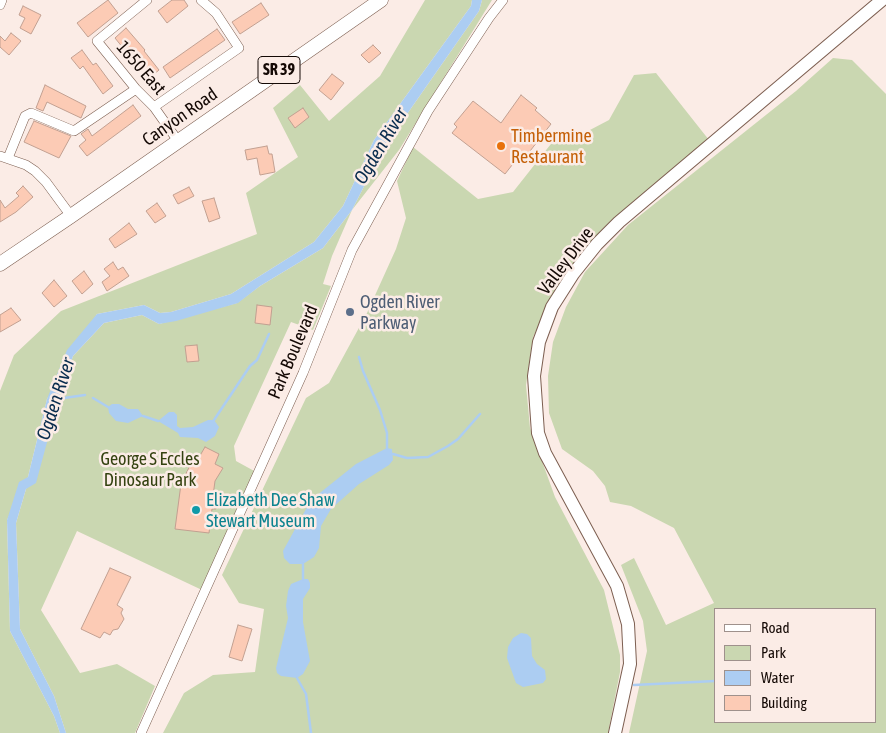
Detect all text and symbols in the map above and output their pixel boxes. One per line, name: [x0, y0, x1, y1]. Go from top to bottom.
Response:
street label: 1650 East: [112, 37, 170, 99]
road number: SR 39: [258, 56, 300, 84]
street label: Canyon Road: [138, 83, 222, 151]
water label: Ogden River: [349, 104, 413, 188]
place label: Timbermine Restaurant: [511, 125, 592, 168]
marker: Timbermine Restaurant: [495, 140, 507, 152]
street label: Valley Drive: [534, 223, 598, 299]
place label: Ogden River Parkway: [360, 291, 440, 334]
street label: Park Boulevard: [263, 302, 323, 402]
marker: Ogden River Parkway: [344, 306, 356, 318]
water label: Ogden River: [32, 355, 80, 443]
park label: George S Eccles Dinosaur Park: [101, 448, 199, 490]
place label: Elizabeth Dee Shaw Stewart Museum: [206, 489, 335, 532]
marker: Elizabeth Dee Shaw Stewart Museum: [190, 504, 202, 516]
legend: [714, 608, 876, 723]
text: Road: [761, 619, 790, 636]
text: Park: [761, 644, 786, 661]
text: Water: [761, 669, 794, 686]
text: Building: [761, 694, 807, 711]

